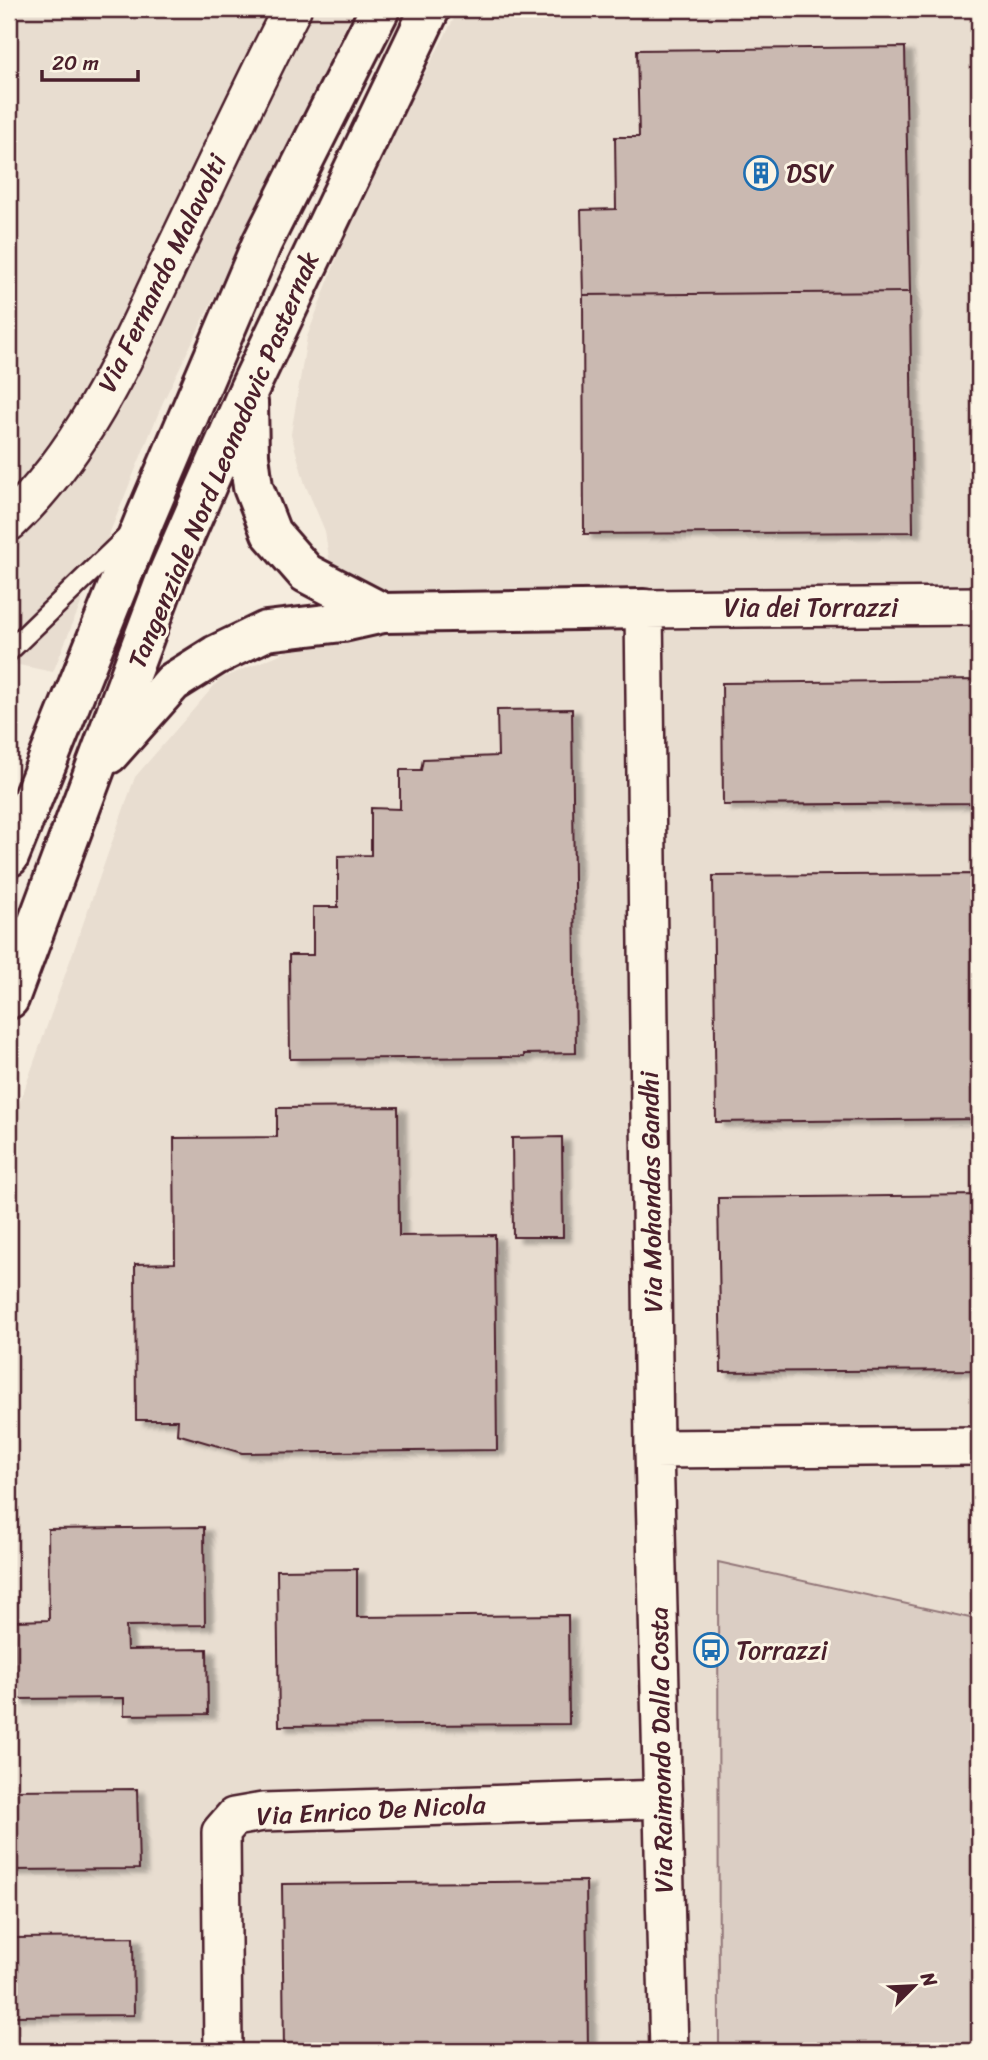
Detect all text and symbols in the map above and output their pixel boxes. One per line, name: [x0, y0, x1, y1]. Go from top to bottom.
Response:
scale bar: [42, 38, 138, 82]
text: 20 m: [52, 44, 99, 82]
street label: Via Fernando Malavolti: [84, 145, 240, 400]
place label: DSV: [786, 150, 835, 196]
building icon: DSV: [742, 154, 780, 192]
street label: Tangenziale Nord Leonodovic Pasternak: [114, 244, 332, 676]
street label: Via dei Torrazzi: [724, 584, 899, 630]
street label: Via Mohandas Gandhi: [626, 1070, 676, 1313]
street label: Via Raimondo Dalla Costa: [636, 1606, 686, 1894]
place label: Torrazzi: [736, 1627, 828, 1673]
bus stop icon: Torrazzi: [692, 1631, 730, 1669]
street label: Via Enrico De Nicola: [255, 1781, 488, 1839]
north arrow: [880, 1952, 950, 2022]
text: N: [911, 1966, 947, 1993]

